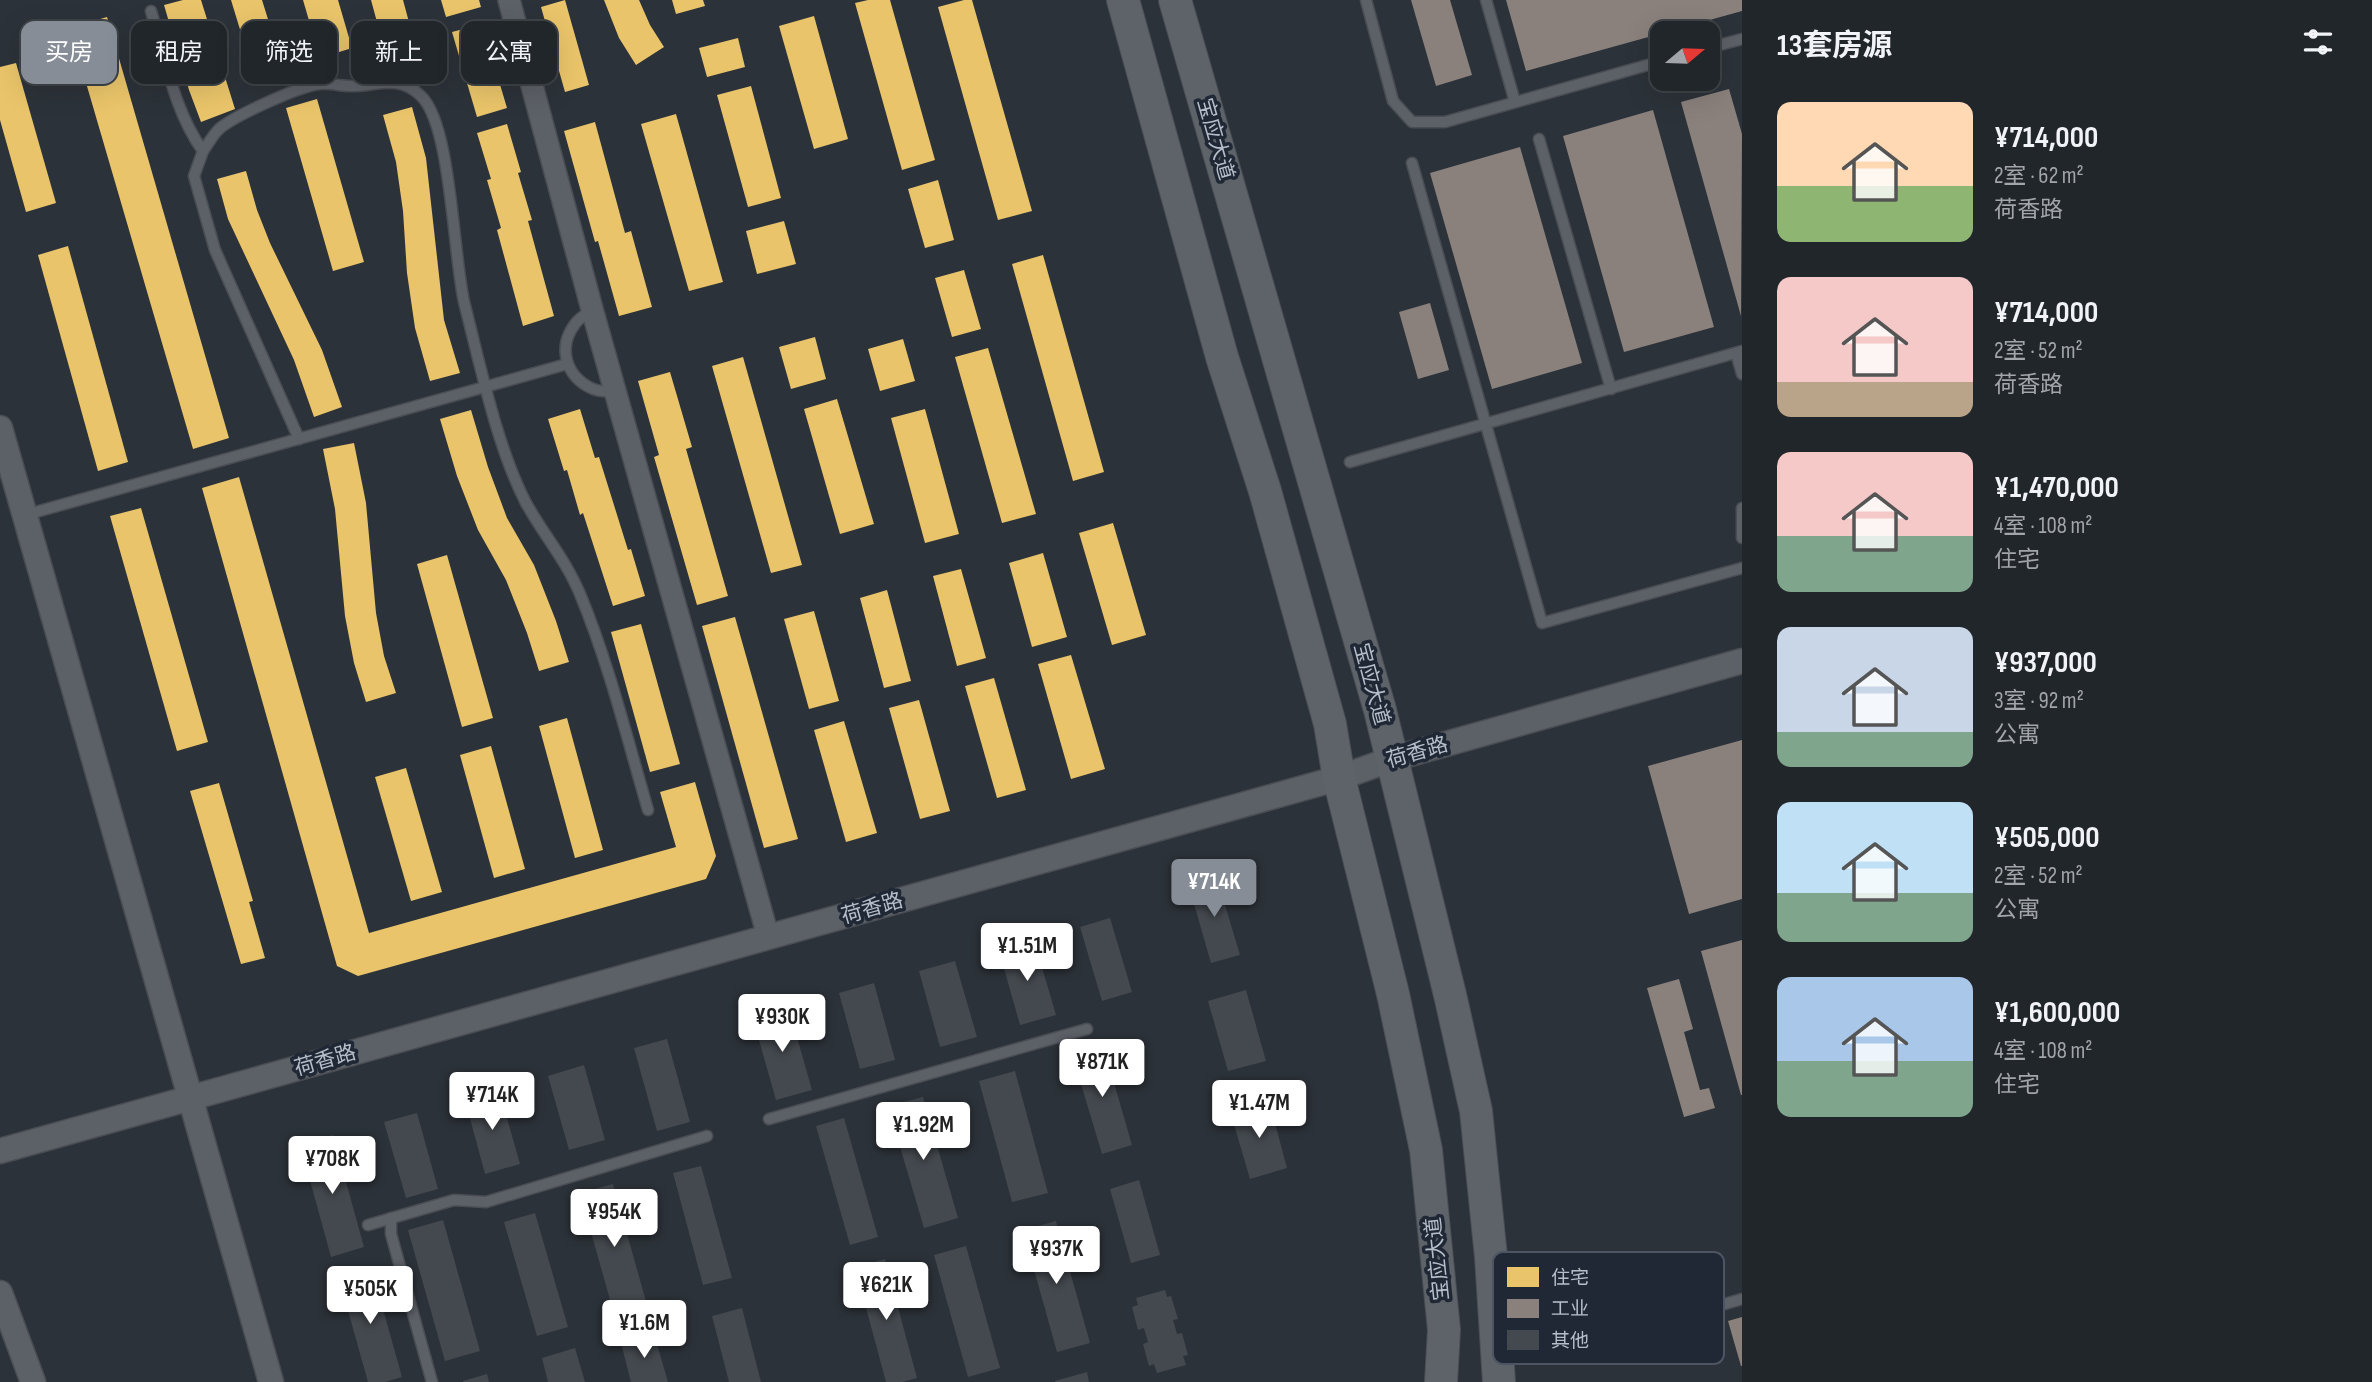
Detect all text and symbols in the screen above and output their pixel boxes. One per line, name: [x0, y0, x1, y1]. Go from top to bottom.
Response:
chip: 买房: [21, 21, 117, 84]
chip: 租房: [131, 21, 227, 84]
chip: 筛选: [241, 21, 337, 84]
chip: 新上: [351, 21, 447, 84]
chip: 公寓: [461, 21, 557, 84]
north arrow: [1650, 21, 1720, 91]
map controls: [1650, 21, 1720, 91]
icon: filters: [2299, 23, 2337, 61]
text: 13套房源: [1777, 28, 1892, 64]
street label: 宝应大道: [1192, 95, 1239, 183]
text: ¥714,000: [1994, 120, 2098, 156]
icon: home: [1833, 130, 1917, 214]
text: 2室 · 62 m²: [1994, 162, 2084, 190]
text: 荷香路: [1994, 196, 2063, 224]
text: ¥714,000: [1994, 295, 2098, 331]
icon: home: [1833, 305, 1917, 389]
text: 2室 · 52 m²: [1994, 337, 2083, 365]
text: 荷香路: [1994, 371, 2063, 399]
text: ¥1,470,000: [1994, 470, 2119, 506]
icon: home: [1833, 480, 1917, 564]
text: 4室 · 108 m²: [1994, 512, 2092, 540]
text: 住宅: [1994, 546, 2040, 574]
street label: 宝应大道: [1349, 640, 1394, 728]
text: ¥937,000: [1994, 645, 2097, 681]
icon: home: [1833, 655, 1917, 739]
text: 3室 · 92 m²: [1994, 687, 2084, 715]
text: 公寓: [1994, 721, 2040, 749]
street label: 荷香路: [1383, 732, 1451, 773]
text: ¥505,000: [1994, 820, 2100, 856]
icon: home: [1833, 830, 1917, 914]
pin: ¥714K: [1165, 860, 1263, 919]
text: 2室 · 52 m²: [1994, 862, 2083, 890]
text: ¥714K: [1187, 868, 1241, 896]
street label: 荷香路: [838, 888, 906, 929]
text: 公寓: [1994, 896, 2040, 924]
pin: ¥1.51M: [970, 923, 1084, 983]
text: ¥1.51M: [997, 932, 1057, 960]
pin: ¥930K: [733, 995, 831, 1054]
text: ¥1,600,000: [1994, 995, 2120, 1031]
text: ¥930K: [754, 1003, 810, 1031]
icon: home: [1833, 1005, 1917, 1089]
text: 4室 · 108 m²: [1994, 1037, 2092, 1065]
street label: 荷香路: [291, 1040, 359, 1081]
pin: ¥871K: [1053, 1040, 1151, 1099]
text: ¥871K: [1075, 1048, 1129, 1076]
text: 住宅: [1994, 1071, 2040, 1099]
pin: ¥714K: [443, 1072, 541, 1132]
pin: ¥1.47M: [1202, 1080, 1316, 1140]
text: ¥714K: [465, 1081, 519, 1109]
text: ¥1.47M: [1228, 1089, 1290, 1117]
pin: ¥1.92M: [866, 1102, 980, 1162]
text: ¥1.92M: [892, 1111, 954, 1139]
pin: ¥708K: [283, 1136, 381, 1196]
text: ¥708K: [304, 1145, 360, 1173]
pin: ¥954K: [565, 1190, 663, 1249]
text: ¥954K: [587, 1198, 641, 1226]
street label: 宝应大道: [1421, 1216, 1454, 1302]
pin: ¥937K: [1007, 1226, 1105, 1286]
text: ¥937K: [1029, 1235, 1083, 1263]
legend: [1493, 1252, 1724, 1364]
pin: ¥621K: [837, 1262, 935, 1322]
pin: ¥505K: [321, 1266, 419, 1326]
text: 住宅: [1551, 1267, 1589, 1290]
text: ¥621K: [859, 1271, 913, 1299]
text: ¥505K: [343, 1275, 397, 1303]
text: 工业: [1551, 1298, 1589, 1321]
pin: ¥1.6M: [595, 1300, 693, 1360]
text: ¥1.6M: [618, 1309, 670, 1337]
text: 其他: [1551, 1330, 1589, 1353]

